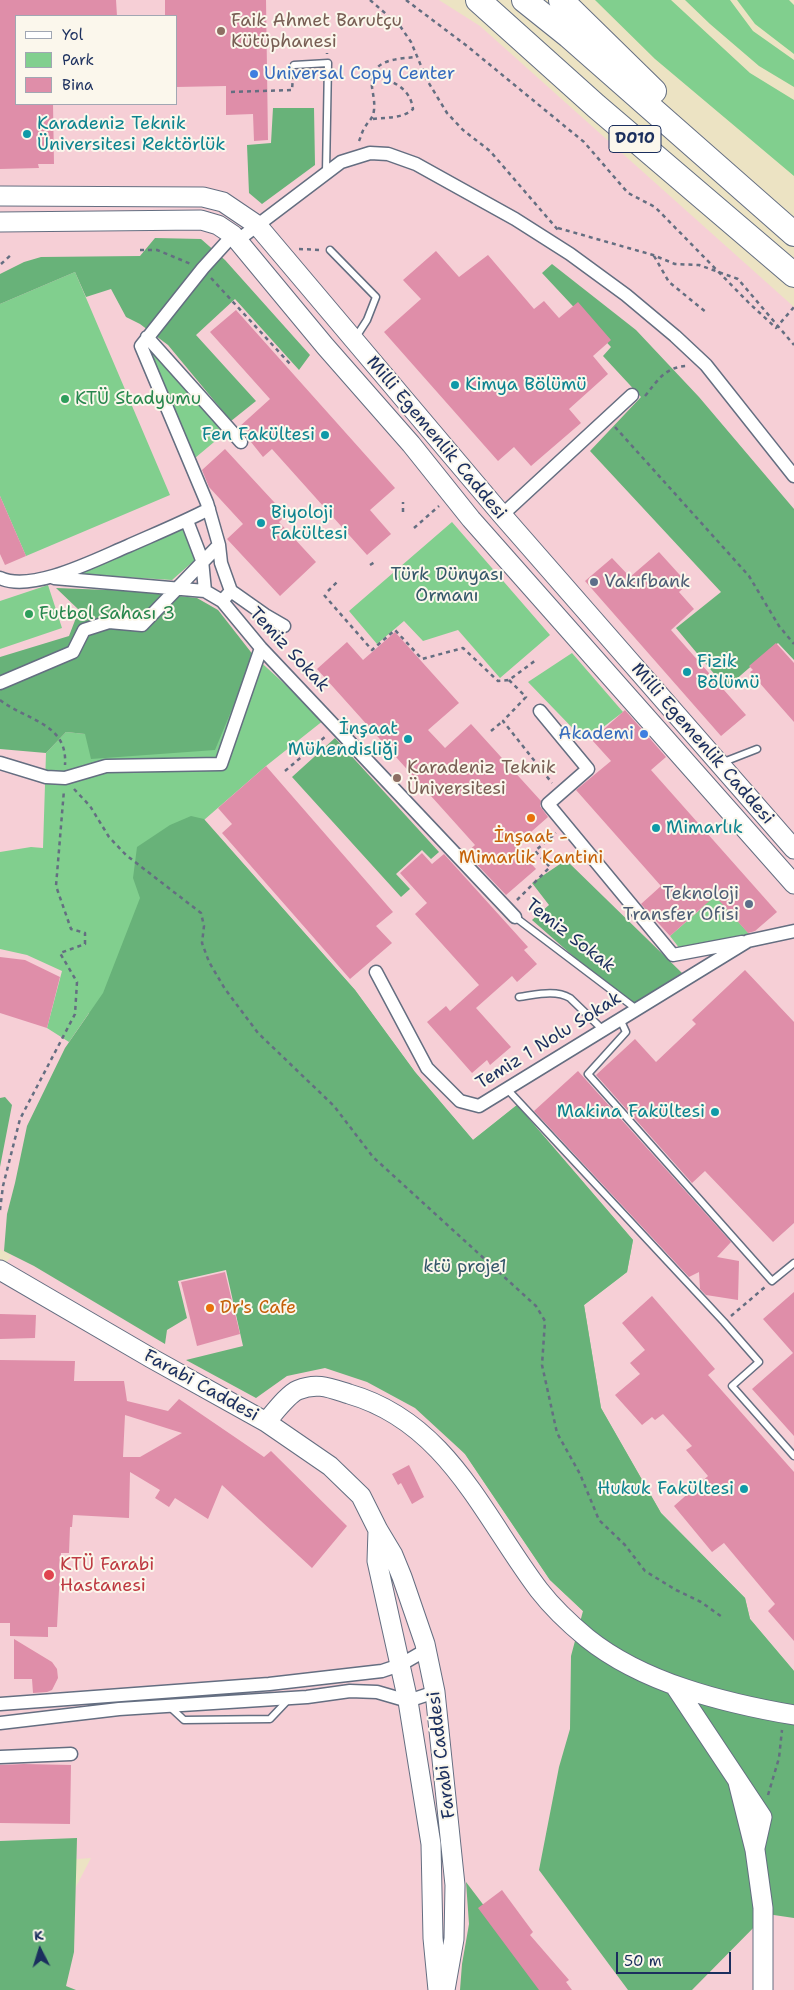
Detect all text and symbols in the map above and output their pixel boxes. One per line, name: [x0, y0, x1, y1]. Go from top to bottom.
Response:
place label: Faik Ahmet Barutçu Kütüphanesi: [231, 10, 402, 52]
legend: [15, 15, 178, 105]
text: Yol: [62, 25, 83, 45]
marker: Faik Ahmet Barutçu Kütüphanesi: [215, 25, 227, 37]
text: Park: [62, 50, 94, 70]
place label: Universal Copy Center: [264, 63, 455, 85]
marker: Universal Copy Center: [248, 68, 260, 80]
text: Bina: [62, 75, 93, 95]
place label: Karadeniz Teknik Üniversitesi Rektörlük: [37, 113, 226, 156]
road number: D010: [609, 126, 661, 152]
marker: Karadeniz Teknik Üniversitesi Rektörlük: [21, 128, 33, 140]
street label: Milli Egemenlik Caddesi: [361, 352, 511, 524]
place label: Kimya Bölümü: [465, 374, 587, 396]
marker: Kimya Bölümü: [449, 379, 461, 391]
place label: KTÜ Stadyumu: [75, 388, 201, 410]
marker: KTÜ Stadyumu: [59, 393, 71, 405]
place label: Fen Fakültesi: [202, 424, 315, 446]
marker: Fen Fakültesi: [319, 429, 331, 441]
place label: Biyoloji Fakültesi: [271, 502, 348, 544]
marker: Biyoloji Fakültesi: [255, 517, 267, 529]
park label: Türk Dünyası Ormanı: [390, 564, 504, 606]
place label: Vakıfbank: [604, 571, 690, 593]
marker: Vakıfbank: [588, 576, 600, 588]
place label: Futbol Sahası 3: [39, 603, 175, 625]
street label: Temiz Sokak: [244, 603, 334, 697]
marker: Futbol Sahası 3: [23, 608, 35, 620]
place label: Fizik Bölümü: [697, 651, 760, 694]
street label: Milli Egemenlik Caddesi: [626, 659, 778, 829]
marker: Fizik Bölümü: [681, 666, 693, 678]
place label: İnşaat Mühendisliği: [288, 718, 398, 761]
place label: Akademi: [558, 723, 634, 745]
marker: Akademi: [638, 728, 650, 740]
marker: İnşaat Mühendisliği: [402, 733, 414, 745]
place label: Karadeniz Teknik Üniversitesi: [407, 757, 556, 800]
marker: Karadeniz Teknik Üniversitesi: [391, 772, 403, 784]
marker: İnşaat - Mimarlik Kantini: [525, 812, 537, 824]
place label: Mimarlık: [666, 817, 743, 839]
marker: Mimarlık: [650, 822, 662, 834]
place label: İnşaat - Mimarlik Kantini: [459, 826, 603, 869]
place label: Teknoloji Transfer Ofisi: [623, 883, 739, 926]
street label: Temiz Sokak: [521, 894, 619, 978]
marker: Teknoloji Transfer Ofisi: [743, 898, 755, 910]
street label: Temiz 1 Nolu Sokak: [472, 988, 626, 1094]
place label: Makina Fakültesi: [557, 1101, 705, 1123]
marker: Makina Fakültesi: [709, 1106, 721, 1118]
park label: ktü proje1: [423, 1256, 507, 1278]
place label: Dr's Cafe: [220, 1297, 296, 1319]
marker: Dr's Cafe: [204, 1302, 216, 1314]
street label: Farabi Caddesi: [140, 1345, 262, 1427]
place label: Hukuk Fakültesi: [597, 1478, 734, 1500]
marker: Hukuk Fakültesi: [738, 1483, 750, 1495]
place label: KTÜ Farabi Hastanesi: [60, 1554, 154, 1596]
marker: KTÜ Farabi Hastanesi: [42, 1568, 56, 1582]
street label: Farabi Caddesi: [423, 1690, 461, 1820]
north arrow: [15, 1925, 65, 1975]
text: K: [33, 1926, 44, 1944]
scale bar: [619, 1942, 734, 1974]
text: 50 m: [624, 1951, 662, 1971]

